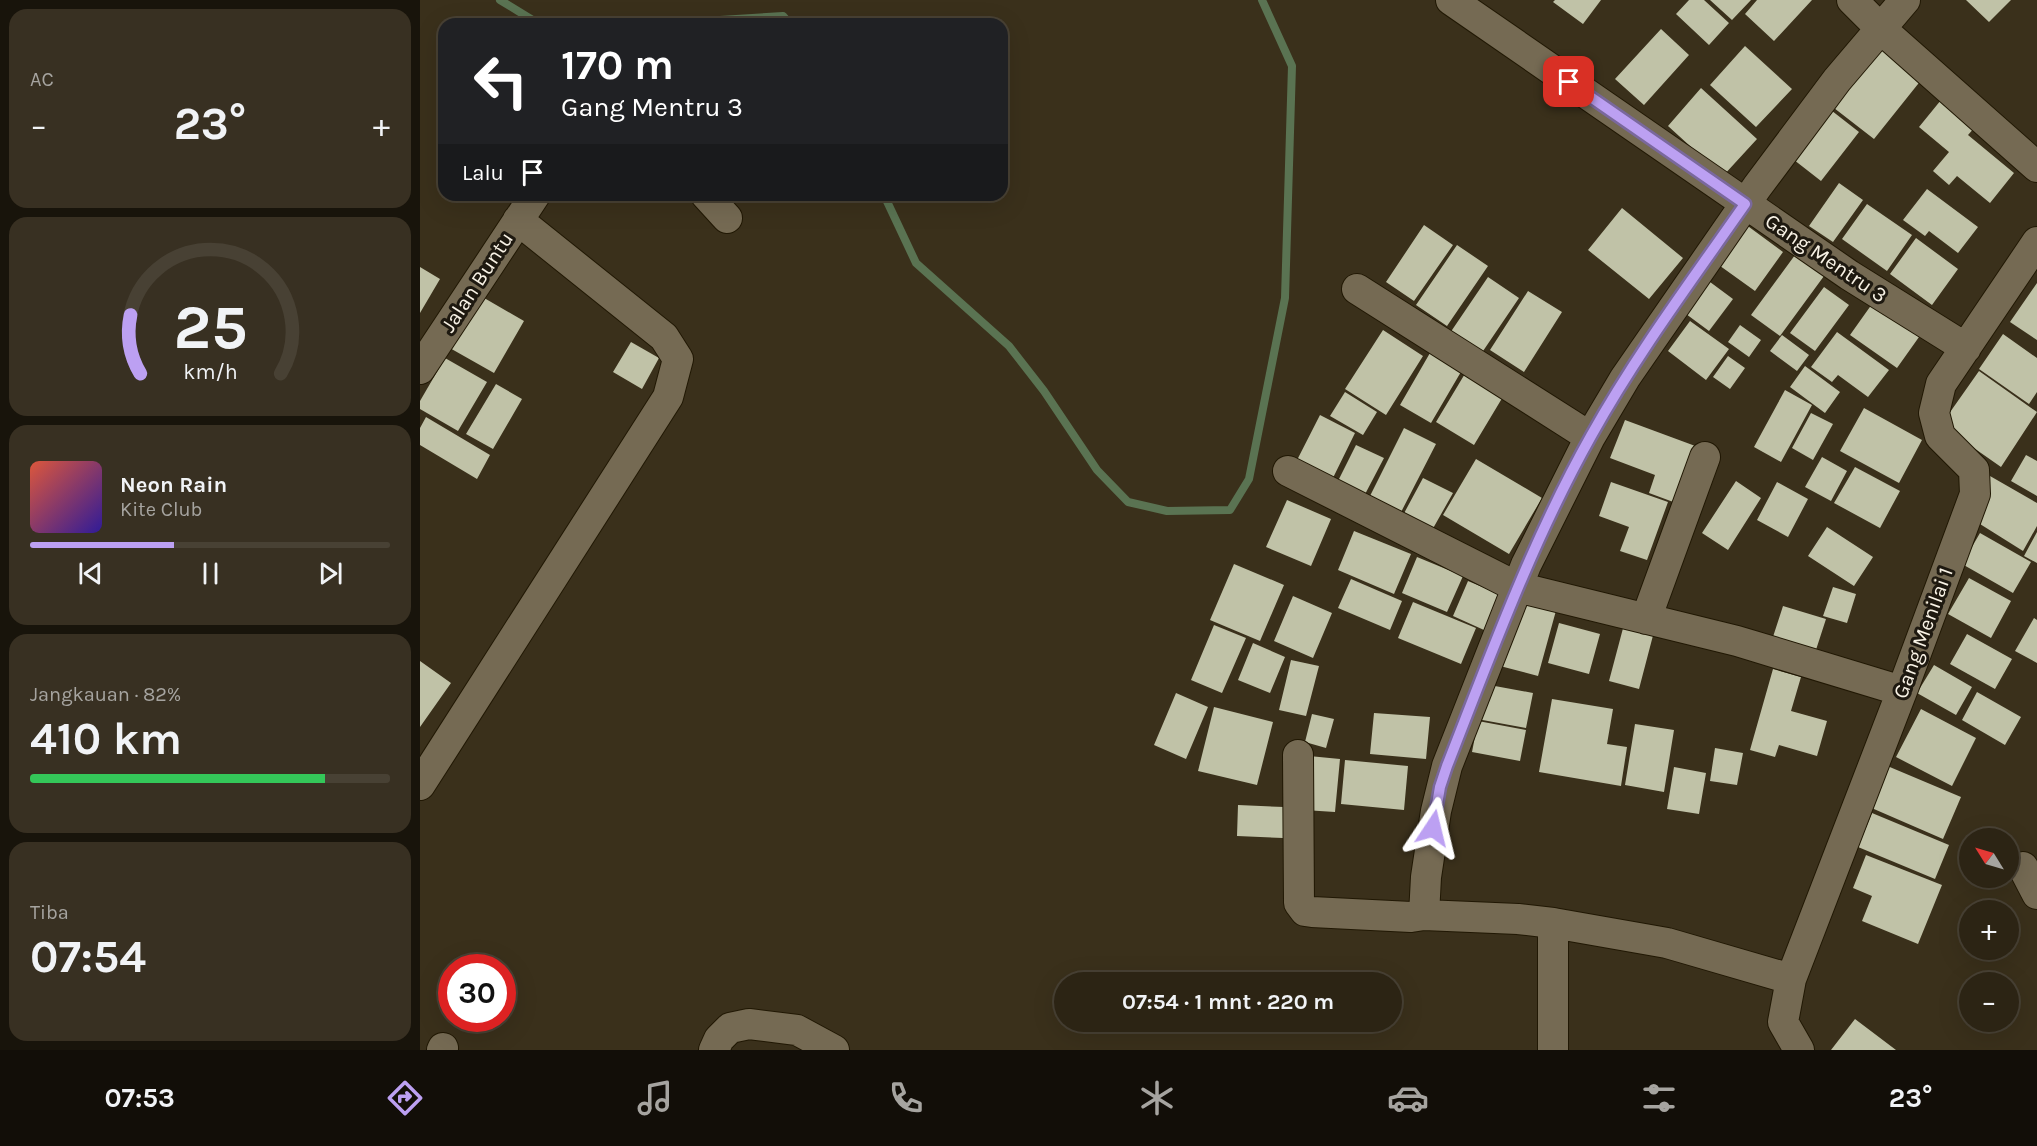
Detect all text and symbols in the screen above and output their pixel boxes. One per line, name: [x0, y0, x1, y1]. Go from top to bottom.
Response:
text: 170 m: [561, 40, 674, 90]
icon: left: [462, 42, 540, 120]
pin: [1543, 56, 1594, 107]
icon: arrive: [1552, 65, 1585, 98]
text: AC: [30, 68, 54, 91]
text: Gang Mentru 3: [561, 91, 743, 123]
text: 23°: [174, 98, 246, 150]
text: −: [30, 106, 47, 144]
text: +: [373, 106, 390, 144]
icon: arrive: [516, 156, 549, 189]
text: Lalu: [462, 160, 504, 186]
street label: Gang Mentru 3: [1761, 209, 1891, 307]
street label: Jalan Buntu: [436, 228, 518, 336]
text: 25: [173, 291, 247, 364]
text: km/h: [183, 359, 237, 384]
text: Neon Rain: [120, 472, 227, 498]
text: Kite Club: [120, 498, 202, 521]
icon: previous: [74, 557, 107, 590]
icon: pause: [194, 557, 227, 590]
icon: next: [314, 557, 347, 590]
street label: Gang Menilai 1: [1888, 564, 1958, 702]
text: Jangkauan · 82%: [30, 683, 181, 706]
text: 410 km: [30, 713, 182, 765]
position arrow: [1401, 796, 1465, 860]
north arrow: [1959, 828, 2019, 888]
map controls: [1959, 828, 2019, 1032]
button: +: [1959, 900, 2019, 960]
text: Tiba: [30, 901, 69, 924]
text: 07:54: [30, 931, 146, 983]
speed limit sign: 30: [438, 954, 516, 1032]
button: −: [1959, 972, 2019, 1032]
text: 07:54 · 1 mnt · 220 m: [1122, 989, 1334, 1015]
icon: directions: [384, 1077, 426, 1119]
icon: music: [634, 1077, 676, 1119]
icon: phone: [885, 1077, 927, 1119]
icon: climate: [1136, 1077, 1178, 1119]
icon: car: [1387, 1077, 1429, 1119]
icon: filters: [1638, 1077, 1680, 1119]
text: 07:53: [104, 1082, 175, 1114]
text: 23°: [1889, 1082, 1932, 1114]

